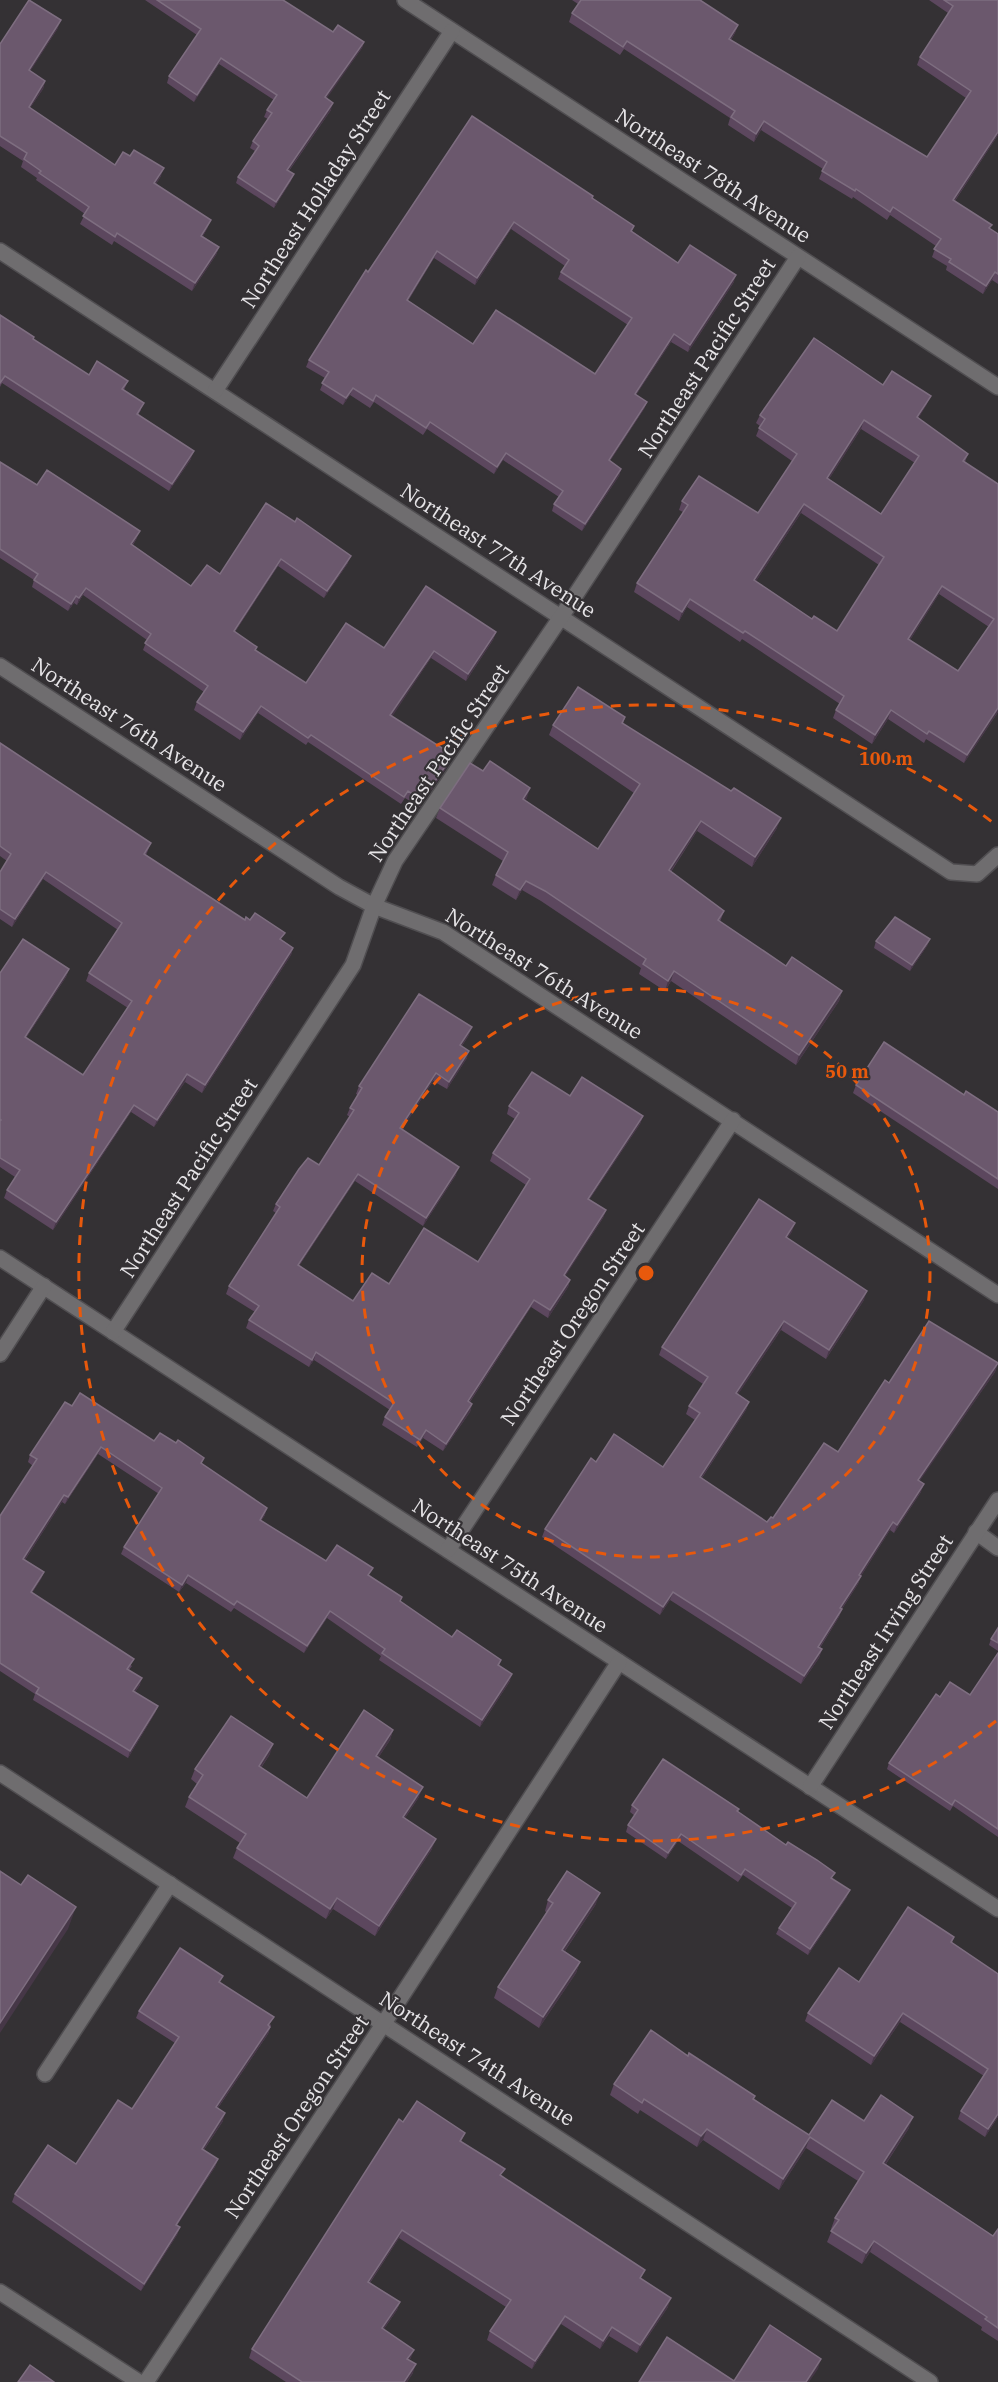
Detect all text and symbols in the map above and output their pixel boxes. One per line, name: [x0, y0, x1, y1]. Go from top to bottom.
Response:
street label: Northeast Holladay Street: [234, 84, 396, 313]
street label: Northeast 78th Avenue: [610, 101, 817, 249]
street label: Northeast Pacific Street: [631, 252, 781, 463]
street label: Northeast 77th Avenue: [395, 476, 602, 624]
street label: Northeast 76th Avenue: [26, 650, 233, 798]
street label: Northeast Pacific Street: [361, 658, 515, 867]
text: 100 m: [859, 747, 914, 770]
street label: Northeast 76th Avenue: [441, 901, 649, 1045]
text: 50 m: [825, 1060, 869, 1083]
street label: Northeast Pacific Street: [113, 1072, 263, 1283]
street label: Northeast Oregon Street: [494, 1216, 651, 1431]
centre of rings: [636, 1263, 656, 1283]
street label: Northeast 75th Avenue: [407, 1491, 614, 1639]
street label: Northeast Irving Street: [812, 1529, 959, 1734]
street label: Northeast 74th Avenue: [374, 1984, 581, 2132]
street label: Northeast Oregon Street: [218, 2009, 375, 2224]

